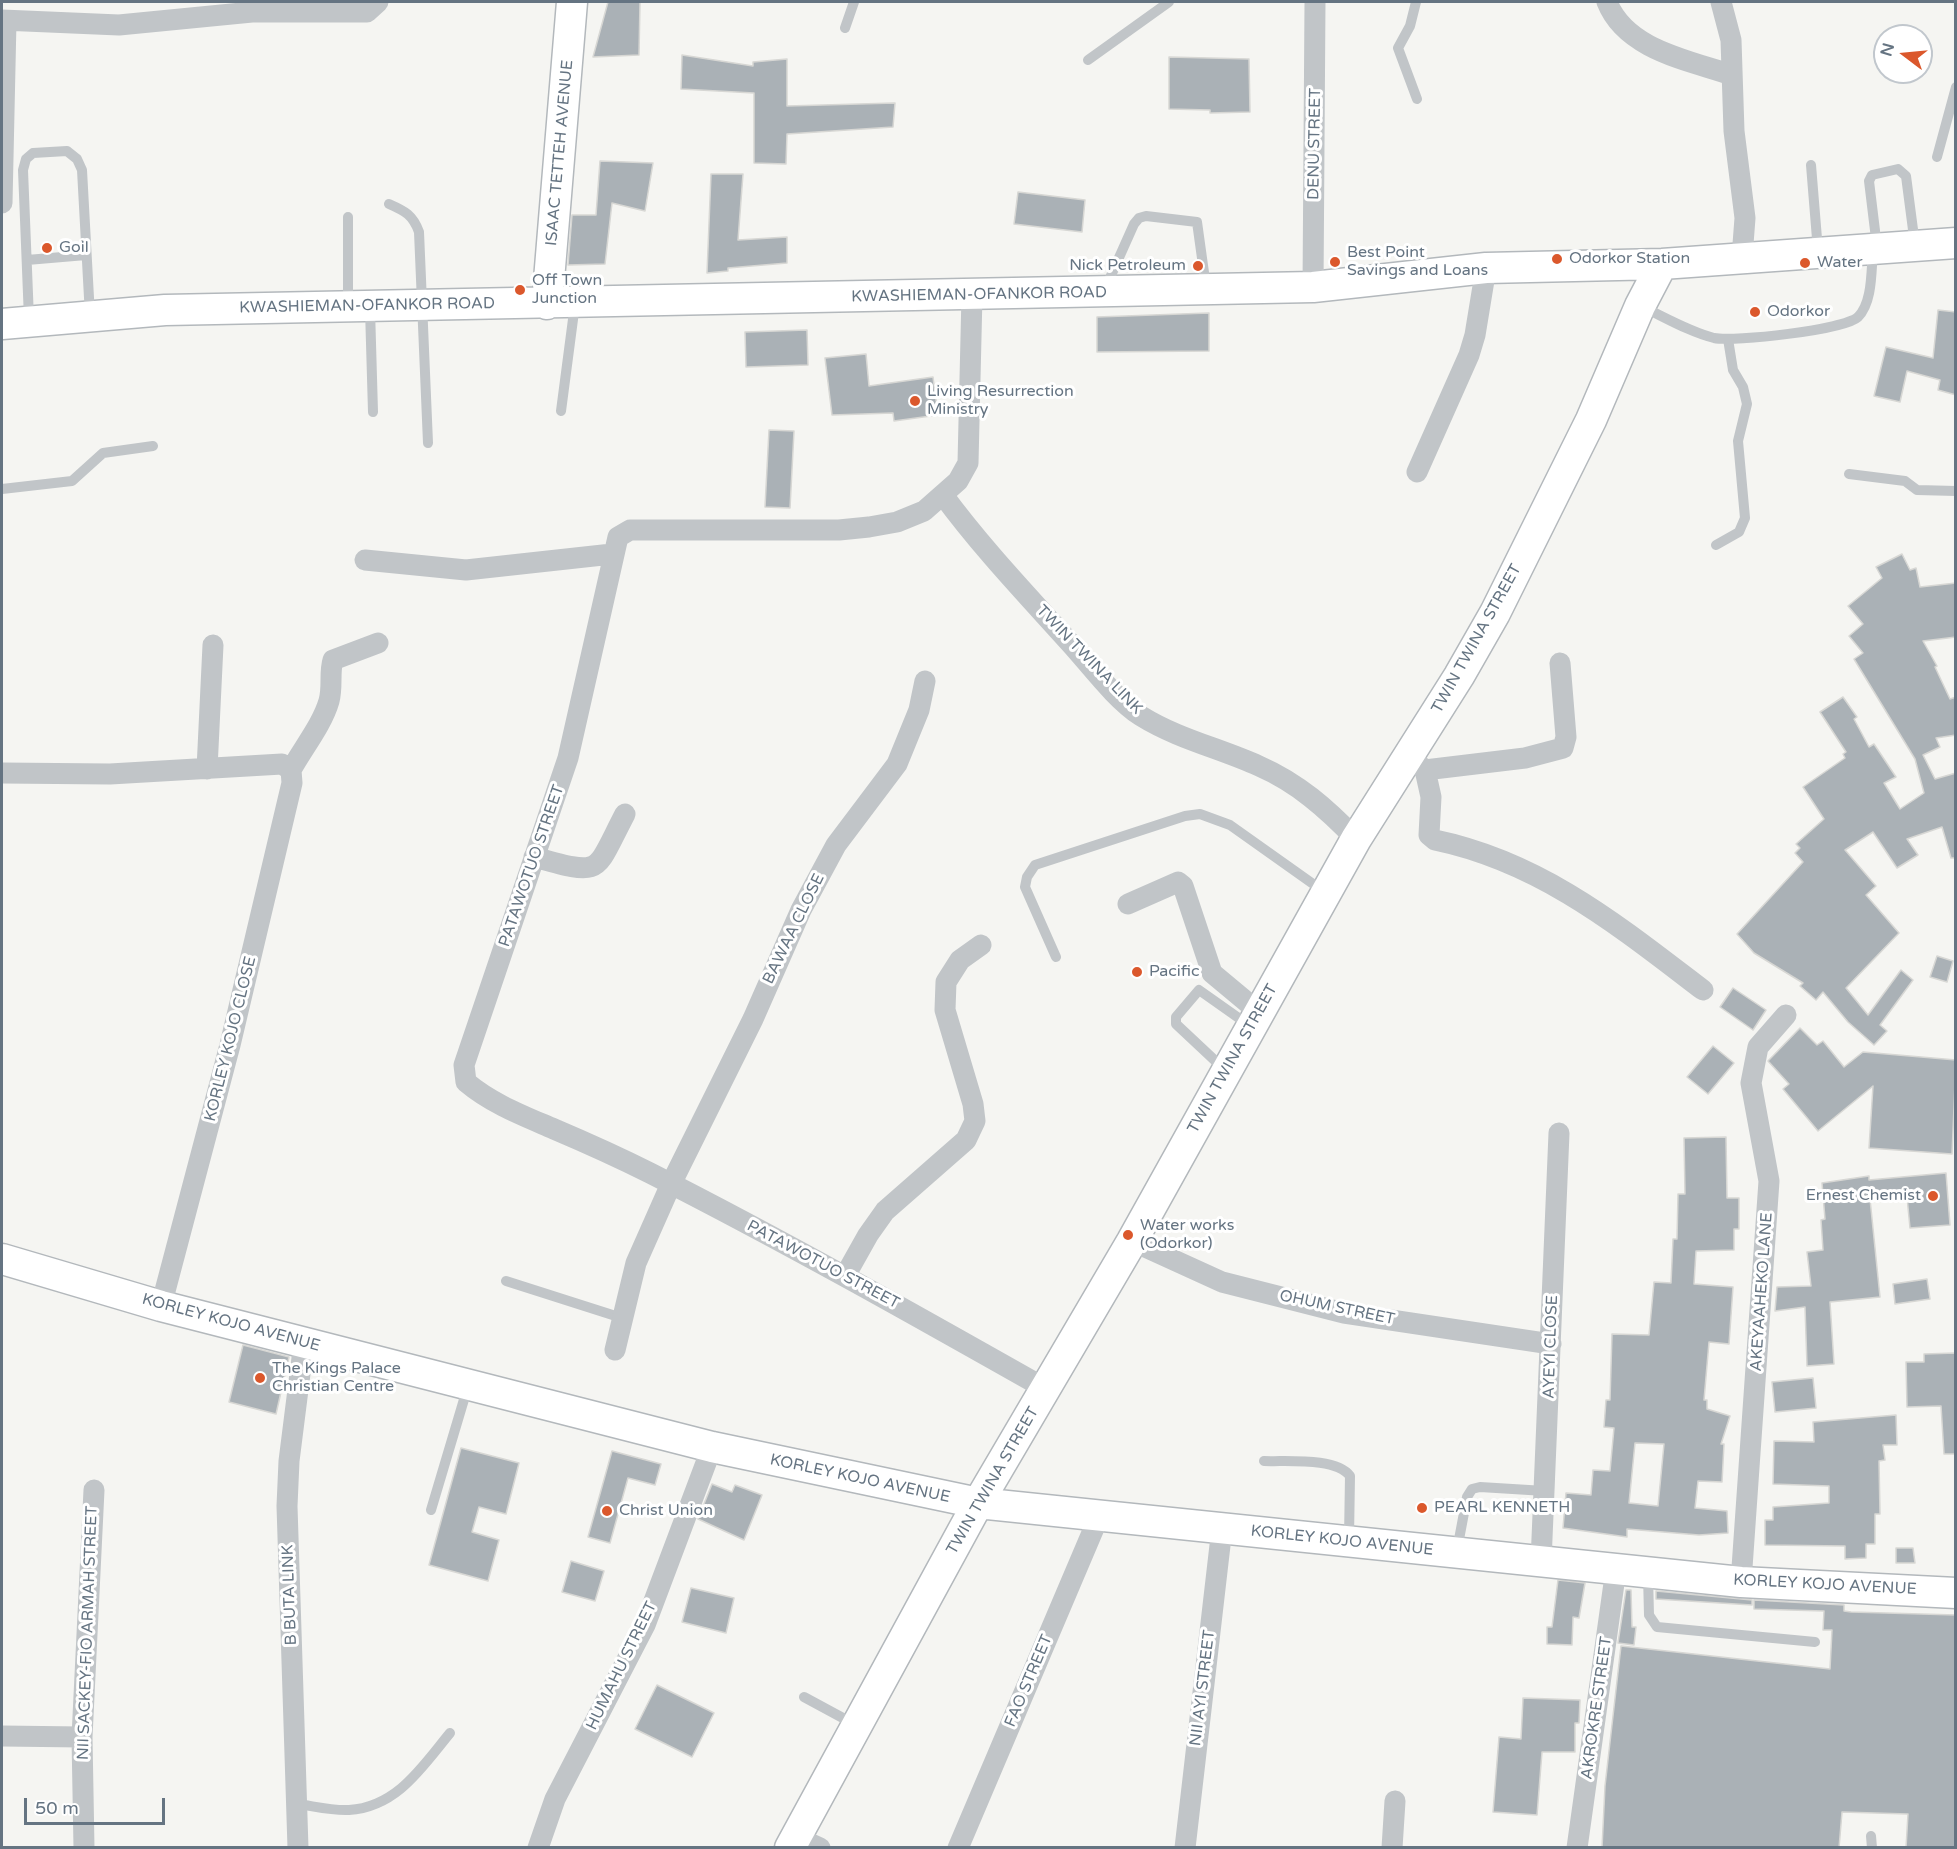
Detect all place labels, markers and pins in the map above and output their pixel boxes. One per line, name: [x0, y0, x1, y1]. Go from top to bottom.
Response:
place label: Goil: [59, 238, 89, 258]
marker: Goil: [40, 241, 54, 255]
place label: Best Point Savings and Loans: [1347, 243, 1488, 281]
place label: Odorkor Station: [1569, 249, 1690, 269]
marker: Odorkor Station: [1550, 252, 1564, 266]
place label: Water: [1817, 253, 1863, 273]
marker: Best Point Savings and Loans: [1328, 255, 1342, 269]
place label: Nick Petroleum: [1069, 256, 1186, 276]
marker: Water: [1798, 256, 1812, 270]
marker: Nick Petroleum: [1191, 259, 1205, 273]
place label: Off Town Junction: [532, 271, 602, 309]
marker: Off Town Junction: [513, 283, 527, 297]
place label: Odorkor: [1767, 302, 1830, 322]
marker: Odorkor: [1748, 305, 1762, 319]
place label: Living Resurrection Ministry: [927, 382, 1074, 420]
marker: Living Resurrection Ministry: [908, 394, 922, 408]
place label: Pacific: [1149, 962, 1200, 982]
marker: Pacific: [1130, 965, 1144, 979]
place label: Ernest Chemist: [1806, 1186, 1921, 1206]
marker: Ernest Chemist: [1926, 1189, 1940, 1203]
place label: Water works (Odorkor): [1140, 1216, 1234, 1254]
marker: Water works (Odorkor): [1121, 1228, 1135, 1242]
place label: The Kings Palace Christian Centre: [272, 1359, 401, 1397]
marker: The Kings Palace Christian Centre: [253, 1371, 267, 1385]
place label: PEARL KENNETH: [1434, 1498, 1570, 1518]
place label: Christ Union: [619, 1501, 713, 1521]
marker: PEARL KENNETH: [1415, 1501, 1429, 1515]
marker: Christ Union: [600, 1504, 614, 1518]

